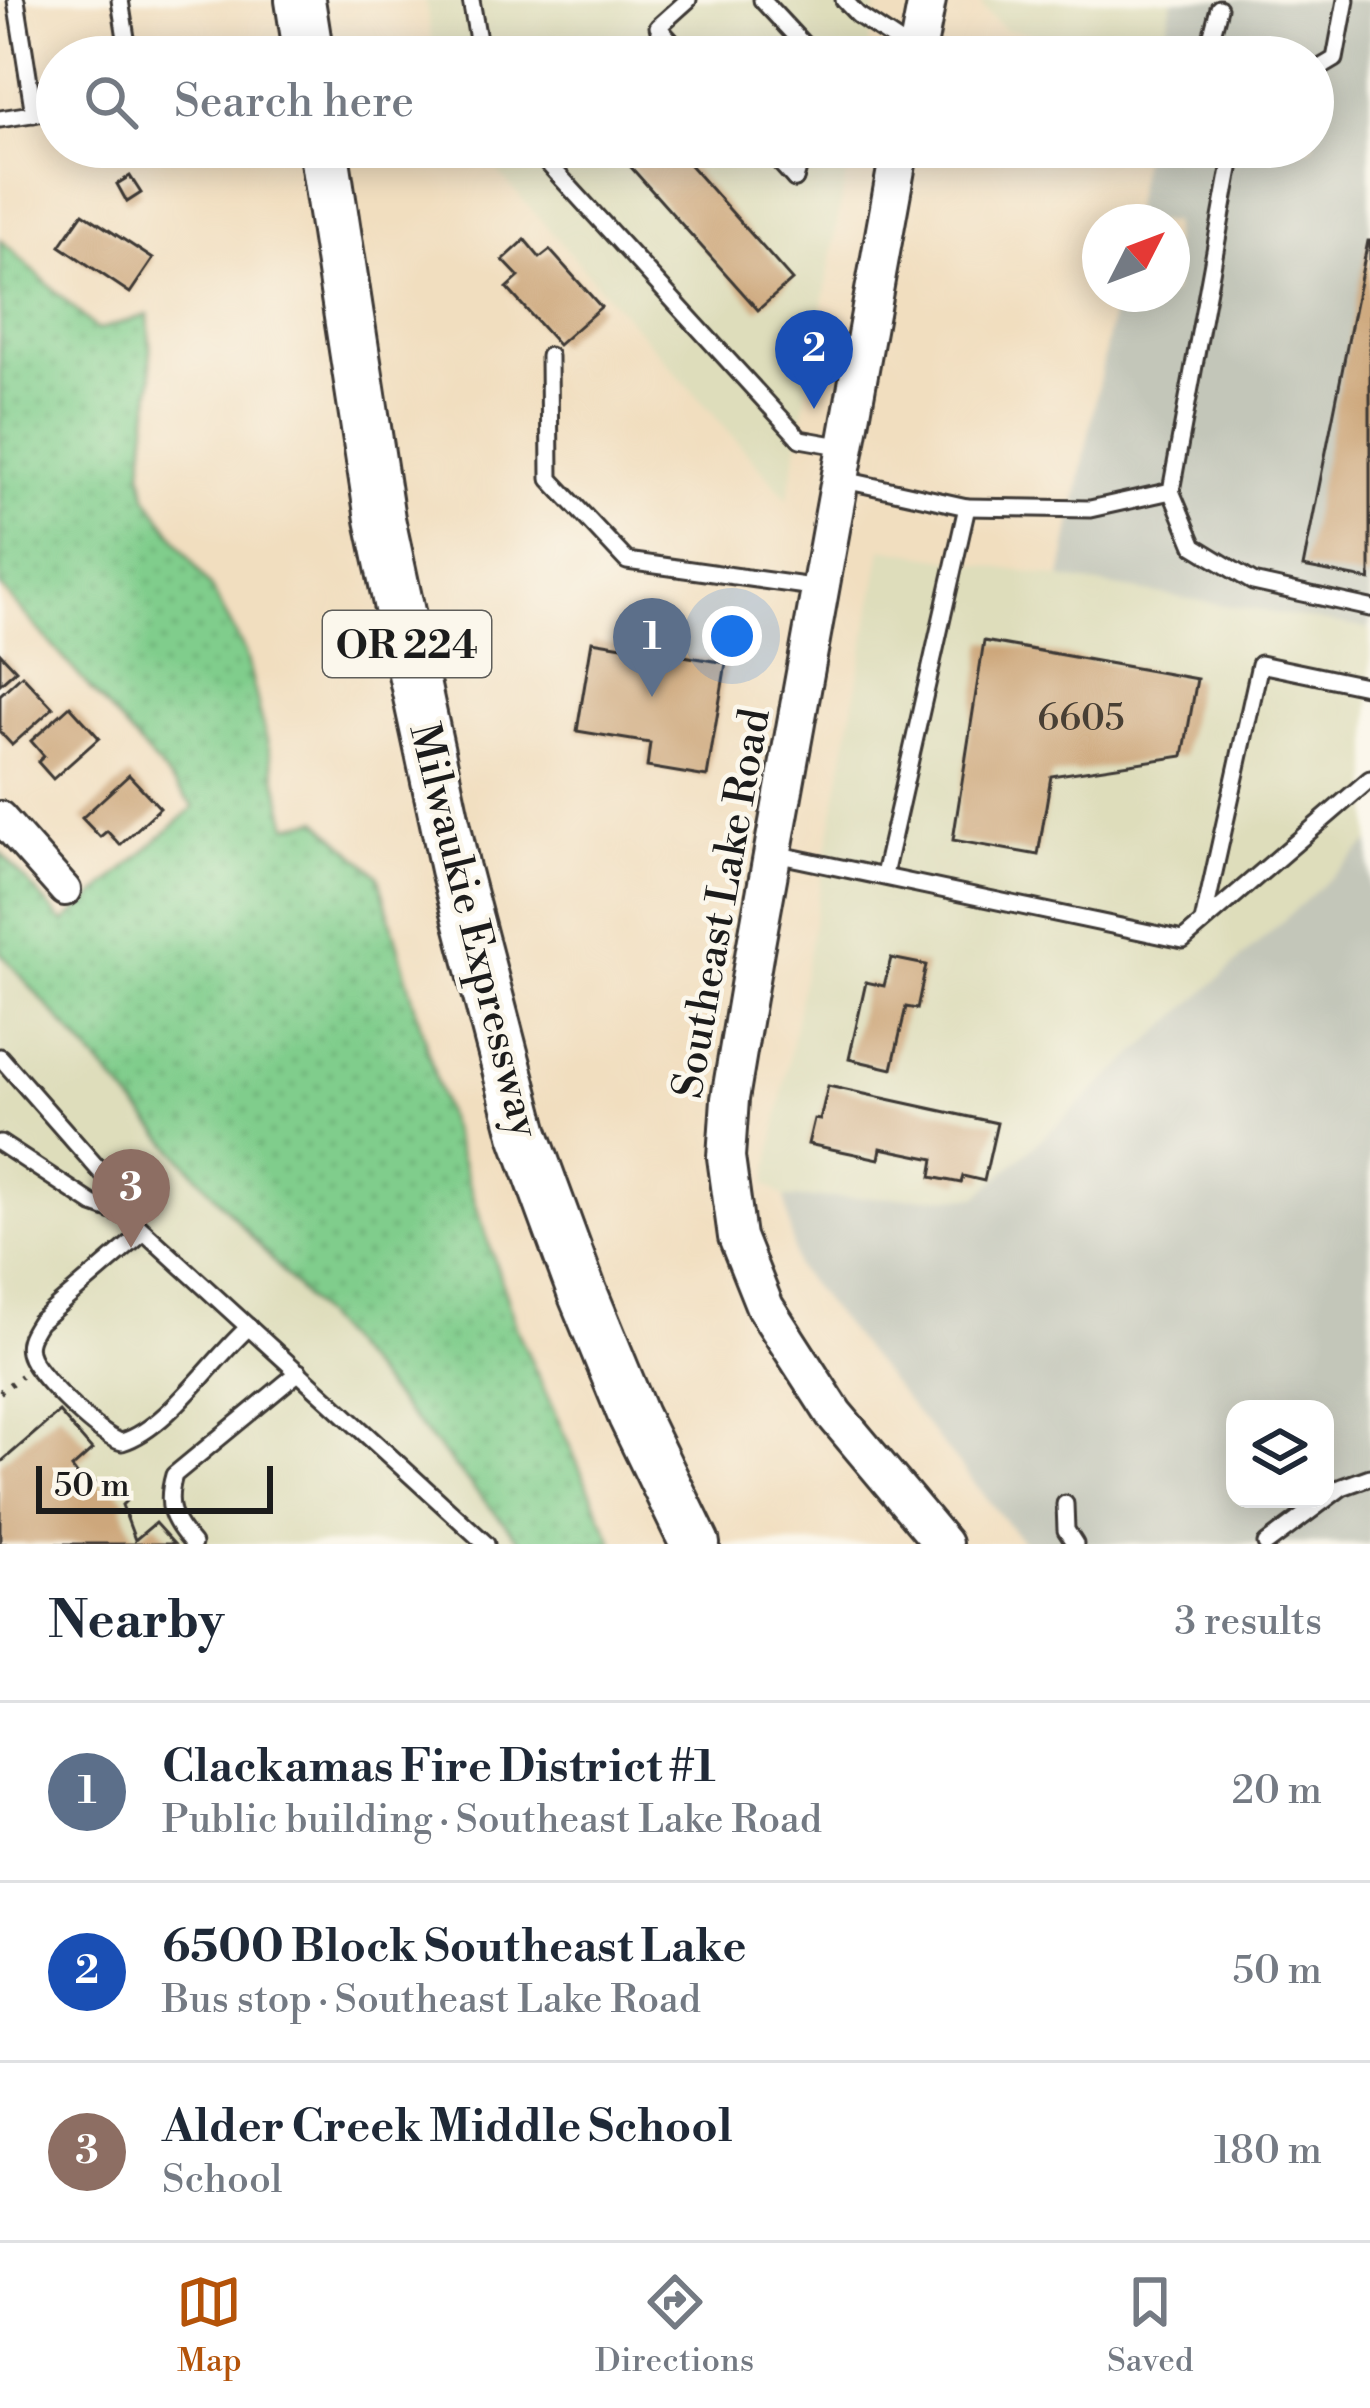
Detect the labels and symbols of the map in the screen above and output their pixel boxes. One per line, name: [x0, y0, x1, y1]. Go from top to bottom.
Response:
north arrow: [1082, 204, 1190, 312]
pin: 2: [775, 310, 853, 409]
pin: 1: [613, 598, 691, 697]
your location: [702, 606, 762, 666]
road number: OR 224: [323, 611, 491, 677]
house number: 6605: [1037, 697, 1125, 742]
street label: Southeast Lake Road: [662, 704, 783, 1102]
street label: Milwaukie Expressway: [395, 718, 551, 1144]
pin: 3: [92, 1149, 170, 1248]
scale bar: [36, 1460, 273, 1513]

